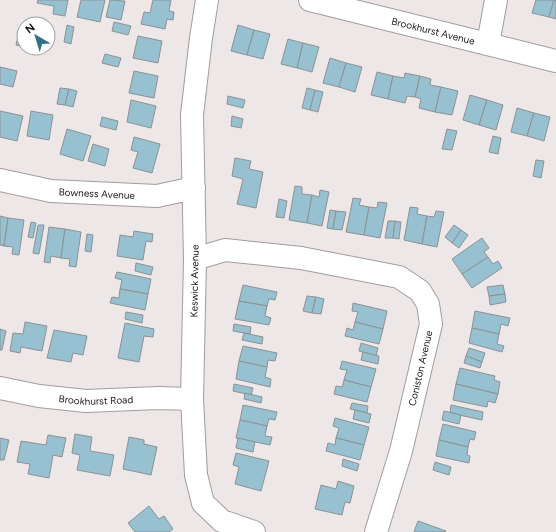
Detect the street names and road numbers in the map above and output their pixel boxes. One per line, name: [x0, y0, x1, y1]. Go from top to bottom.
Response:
street label: Brookhurst Avenue: [390, 14, 477, 48]
street label: Bowness Avenue: [58, 185, 136, 202]
street label: Keswick Avenue: [187, 244, 202, 318]
street label: Coniston Avenue: [405, 329, 436, 407]
street label: Brookhurst Road: [58, 392, 134, 408]

